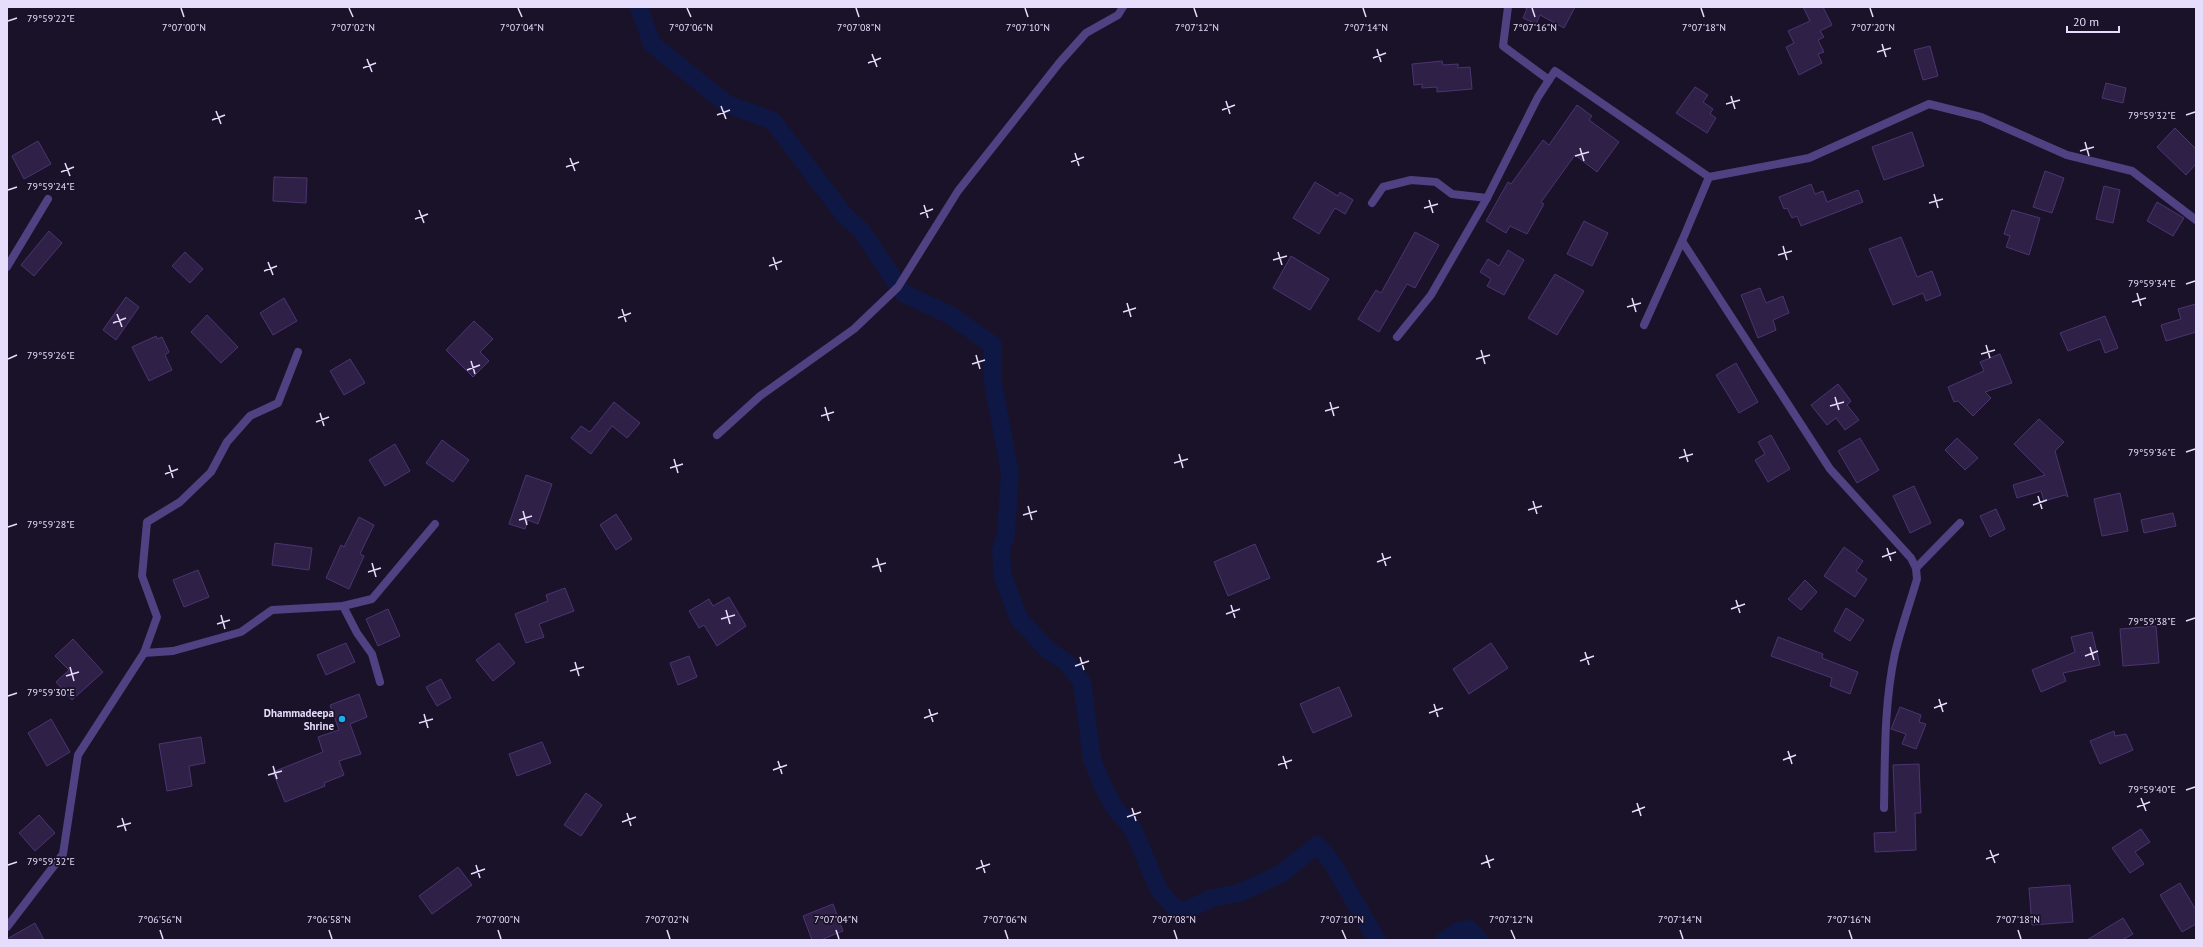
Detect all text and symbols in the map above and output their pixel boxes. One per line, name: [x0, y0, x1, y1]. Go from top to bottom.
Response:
scale bar: [2067, 8, 2119, 34]
text: 79°59'22"E: [27, 12, 75, 25]
text: 20 m: [2073, 14, 2099, 29]
text: 7°07'00"N: [162, 21, 206, 34]
text: 7°07'02"N: [331, 21, 375, 34]
text: 7°07'04"N: [500, 21, 544, 34]
text: 7°07'06"N: [669, 21, 713, 34]
text: 7°07'08"N: [837, 21, 881, 34]
text: 7°07'10"N: [1006, 21, 1050, 34]
text: 7°07'12"N: [1175, 21, 1219, 34]
text: 7°07'14"N: [1344, 21, 1388, 34]
text: 7°07'16"N: [1513, 21, 1557, 34]
text: 7°07'18"N: [1682, 21, 1726, 34]
text: 7°07'20"N: [1851, 21, 1895, 34]
text: 79°59'32"E: [2128, 109, 2176, 122]
text: 79°59'24"E: [27, 180, 75, 193]
text: 79°59'34"E: [2128, 277, 2176, 290]
text: 79°59'26"E: [27, 349, 75, 362]
text: 79°59'36"E: [2128, 446, 2176, 459]
text: 79°59'28"E: [27, 518, 75, 531]
text: 79°59'38"E: [2128, 615, 2176, 628]
text: 79°59'30"E: [27, 686, 75, 699]
place label: Dhammadeepa Shrine: [264, 706, 334, 733]
marker: Dhammadeepa Shrine: [337, 714, 347, 724]
text: 79°59'40"E: [2128, 783, 2176, 796]
text: 79°59'32"E: [27, 855, 75, 868]
text: 7°06'56"N: [138, 913, 182, 926]
text: 7°06'58"N: [307, 913, 351, 926]
text: 7°07'00"N: [476, 913, 520, 926]
text: 7°07'02"N: [645, 913, 689, 926]
text: 7°07'04"N: [814, 913, 858, 926]
text: 7°07'06"N: [983, 913, 1027, 926]
text: 7°07'08"N: [1152, 913, 1196, 926]
text: 7°07'10"N: [1320, 913, 1364, 926]
text: 7°07'12"N: [1489, 913, 1533, 926]
text: 7°07'14"N: [1658, 913, 1702, 926]
text: 7°07'16"N: [1827, 913, 1871, 926]
text: 7°07'18"N: [1996, 913, 2040, 926]

